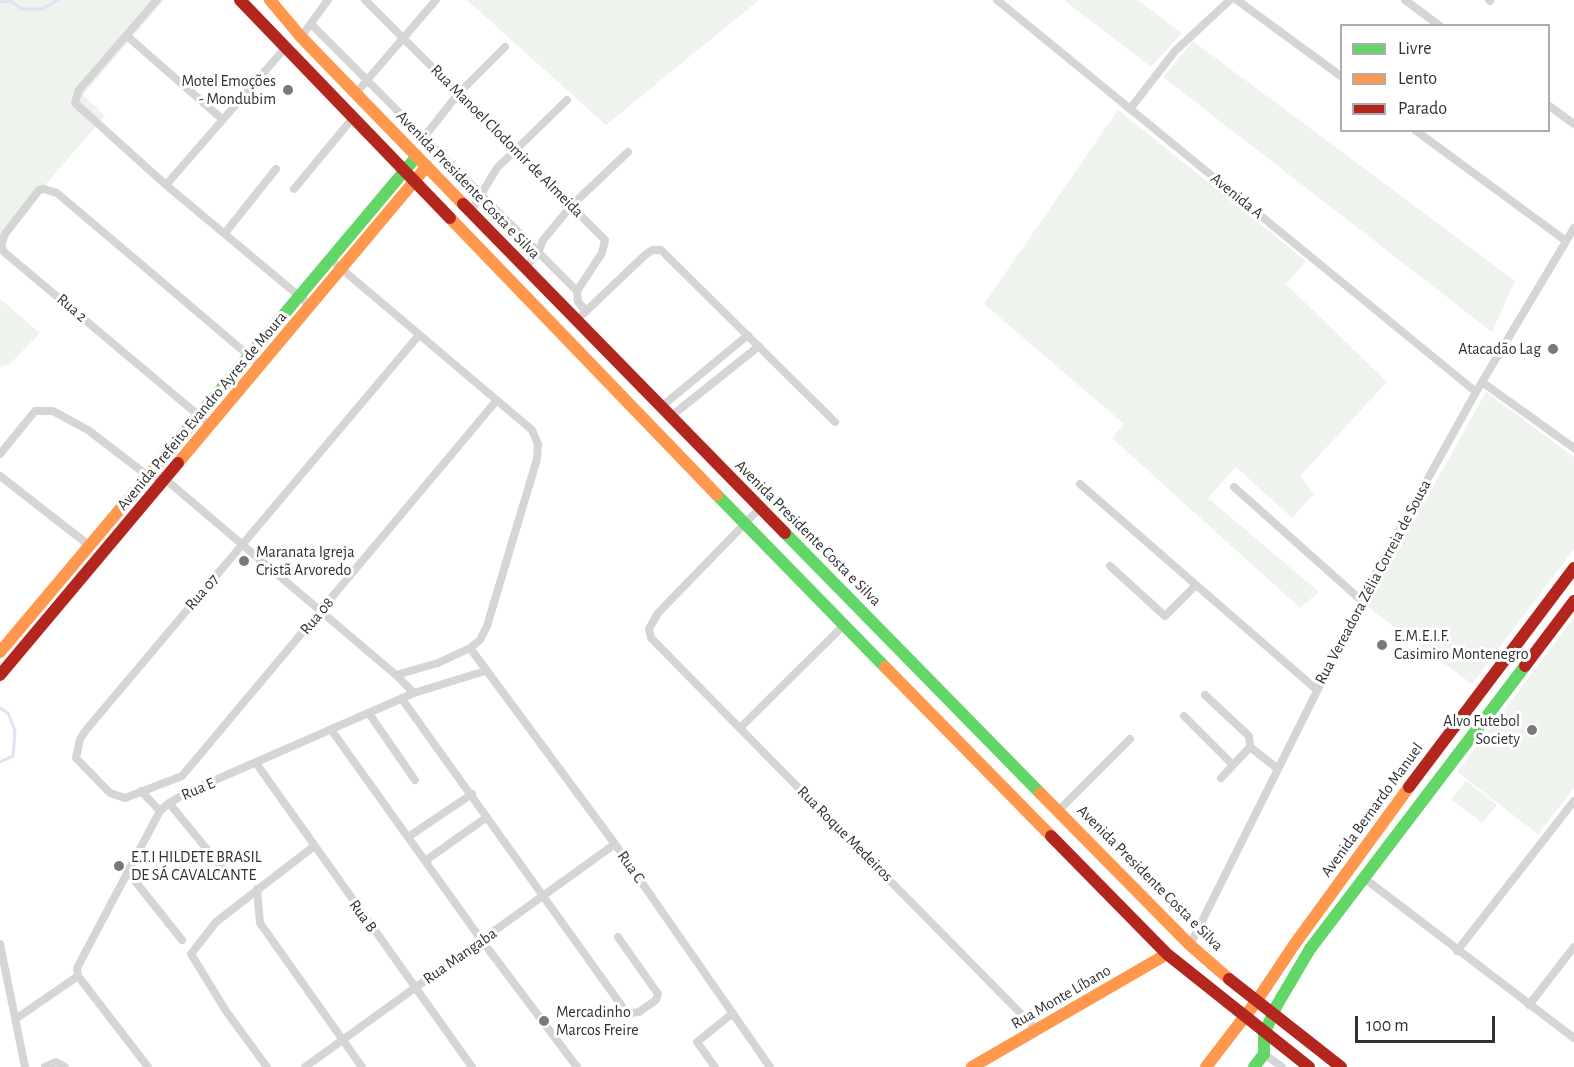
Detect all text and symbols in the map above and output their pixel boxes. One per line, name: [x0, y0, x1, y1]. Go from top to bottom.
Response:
legend: [1340, 24, 1550, 132]
text: Livre: [1398, 40, 1432, 58]
street label: Rua Manoel Clodomir de Almeida: [427, 61, 587, 221]
text: Lento: [1398, 70, 1437, 88]
place label: Motel Emoções - Mondubim: [181, 71, 276, 109]
marker: Motel Emoções - Mondubim: [281, 83, 295, 97]
text: Parado: [1398, 100, 1447, 118]
street label: Avenida Presidente Costa e Silva: [392, 107, 544, 263]
street label: Avenida A: [1207, 169, 1267, 223]
street label: Rua 2: [53, 290, 91, 326]
street label: Avenida Prefeito Evandro Ayres de Moura: [113, 308, 291, 514]
place label: Atacadão Lag: [1458, 339, 1541, 359]
marker: Atacadão Lag: [1546, 342, 1560, 356]
street label: Avenida Presidente Costa e Silva: [731, 456, 885, 610]
street label: Rua Vereadora Zélia Correia de Sousa: [1311, 476, 1435, 688]
place label: Maranata Igreja Cristã Arvoredo: [256, 542, 355, 580]
marker: Maranata Igreja Cristã Arvoredo: [237, 554, 251, 568]
street label: Rua 07: [181, 570, 223, 614]
street label: Rua 08: [296, 593, 338, 639]
place label: E.M.E.I.F. Casimiro Montenegro: [1394, 626, 1529, 664]
marker: E.M.E.I.F. Casimiro Montenegro: [1375, 638, 1389, 652]
place label: Alvo Futebol Society: [1443, 711, 1520, 749]
marker: Alvo Futebol Society: [1525, 723, 1539, 737]
street label: Avenida Bernardo Manuel: [1317, 739, 1427, 881]
street label: Rua E: [178, 773, 218, 805]
street label: Rua Roque Medeiros: [793, 782, 897, 886]
street label: Avenida Presidente Costa e Silva: [1073, 801, 1227, 955]
place label: E.T.I HILDETE BRASIL DE SÁ CAVALCANTE: [131, 847, 261, 885]
street label: Rua C: [613, 847, 649, 887]
marker: E.T.I HILDETE BRASIL DE SÁ CAVALCANTE: [112, 859, 126, 873]
street label: Rua B: [345, 896, 381, 936]
street label: Rua Mangaba: [420, 924, 500, 988]
street label: Rua Monte Líbano: [1008, 961, 1114, 1033]
place label: Mercadinho Marcos Freire: [556, 1002, 639, 1040]
scale bar: [1358, 1004, 1498, 1042]
marker: Mercadinho Marcos Freire: [537, 1014, 551, 1028]
text: 100 m: [1366, 1017, 1409, 1035]

